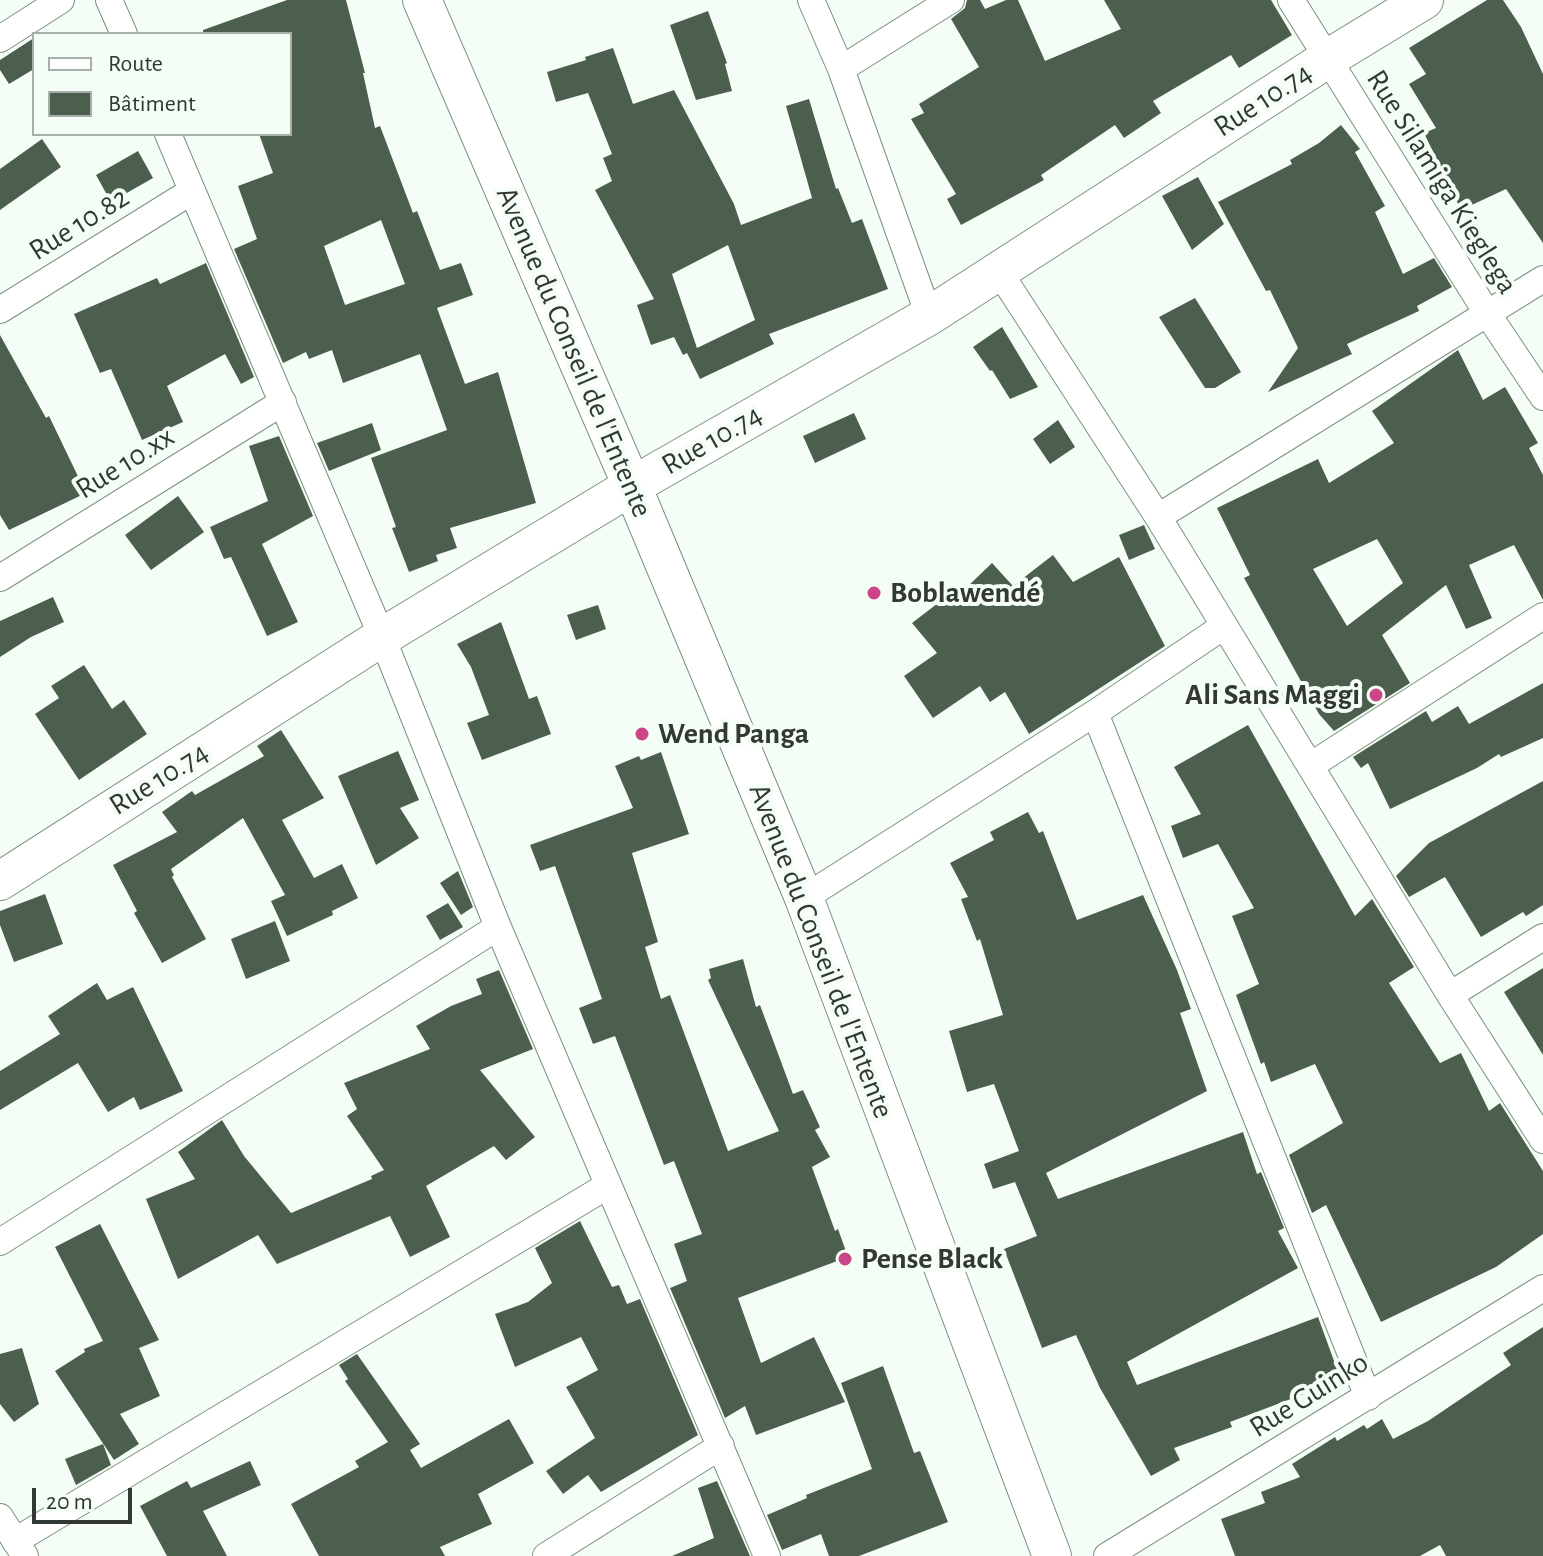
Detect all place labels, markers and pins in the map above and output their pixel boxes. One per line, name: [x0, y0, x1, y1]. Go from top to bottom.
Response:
place label: Boblawendé: [890, 575, 1040, 611]
marker: Boblawendé: [865, 584, 883, 602]
place label: Ali Sans Maggi: [1185, 677, 1360, 713]
marker: Ali Sans Maggi: [1367, 686, 1385, 704]
place label: Wend Panga: [658, 716, 809, 752]
marker: Wend Panga: [633, 725, 651, 743]
place label: Pense Black: [861, 1241, 1003, 1277]
marker: Pense Black: [836, 1250, 854, 1268]

